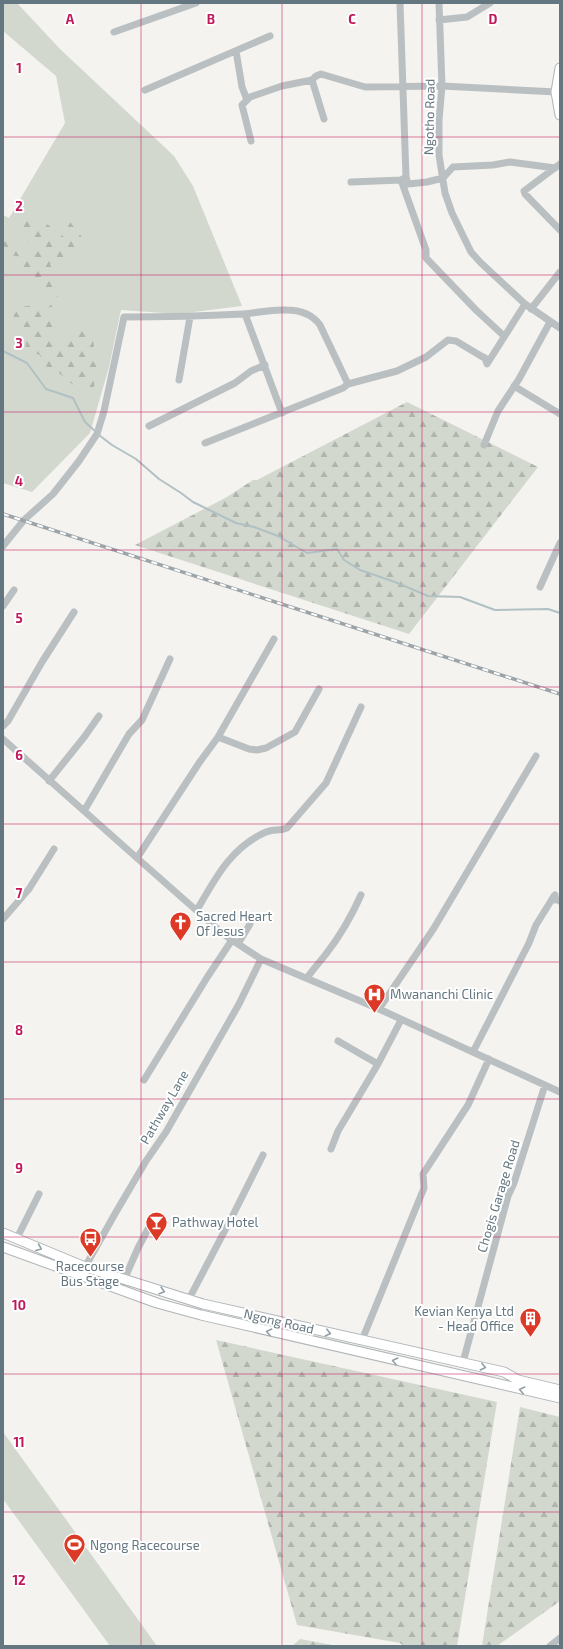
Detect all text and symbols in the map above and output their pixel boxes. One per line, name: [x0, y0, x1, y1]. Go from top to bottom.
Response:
text: A: [66, 11, 75, 27]
text: B: [207, 11, 215, 27]
text: C: [348, 11, 356, 27]
text: D: [489, 11, 498, 27]
text: 1: [16, 60, 22, 76]
street label: Ngotho Road: [420, 79, 438, 155]
text: 2: [15, 198, 23, 214]
text: 3: [15, 335, 23, 351]
text: 4: [15, 473, 23, 489]
text: 5: [15, 610, 23, 626]
text: 6: [15, 747, 23, 763]
text: 7: [16, 885, 23, 901]
place label: Sacred Heart Of Jesus: [196, 908, 272, 939]
church icon: Sacred Heart Of Jesus: [167, 910, 193, 943]
hospital icon: Mwananchi Clinic: [362, 981, 388, 1014]
place label: Mwananchi Clinic: [390, 986, 493, 1002]
text: 8: [15, 1022, 23, 1038]
street label: Pathway Lane: [136, 1067, 192, 1147]
street label: Chogis Garage Road: [473, 1138, 523, 1254]
text: 9: [15, 1160, 23, 1176]
bar icon: Pathway Hotel: [143, 1209, 169, 1242]
place label: Pathway Hotel: [172, 1214, 259, 1230]
bus stop icon: Racecourse Bus Stage: [77, 1225, 103, 1258]
one-way arrow: [36, 1243, 43, 1251]
place label: Racecourse Bus Stage: [56, 1258, 124, 1289]
one-way arrow: [158, 1286, 165, 1295]
text: 10: [12, 1297, 26, 1313]
place label: Kevian Kenya Ltd - Head Office: [414, 1303, 514, 1334]
street label: Ngong Road: [242, 1305, 316, 1337]
building icon: Kevian Kenya Ltd - Head Office: [517, 1305, 543, 1338]
one-way arrow: [265, 1328, 272, 1336]
one-way arrow: [325, 1328, 331, 1336]
one-way arrow: [392, 1357, 398, 1365]
one-way arrow: [479, 1362, 486, 1370]
one-way arrow: [519, 1387, 525, 1395]
text: 11: [13, 1434, 25, 1450]
sports icon: Ngong Racecourse: [62, 1532, 88, 1565]
place label: Ngong Racecourse: [90, 1537, 200, 1553]
text: 12: [12, 1572, 26, 1588]

